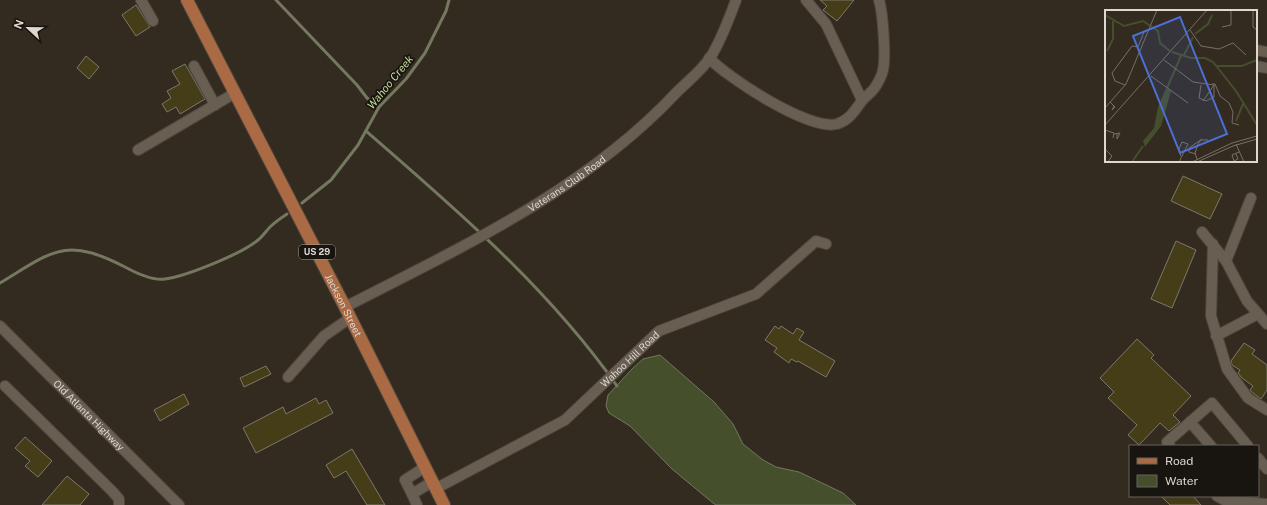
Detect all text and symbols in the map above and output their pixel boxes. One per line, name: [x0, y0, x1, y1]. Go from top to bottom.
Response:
north arrow: [8, 8, 48, 48]
inset map: [1105, 10, 1257, 162]
text: N: [12, 18, 26, 30]
water label: Wahoo Creek: [365, 53, 415, 111]
street label: Veterans Club Road: [526, 153, 608, 214]
road number: US 29: [299, 245, 335, 259]
street label: Jackson Street: [323, 272, 365, 338]
street label: Wahoo Hill Road: [598, 328, 661, 390]
street label: Old Atlanta Highway: [51, 377, 127, 453]
legend: [1129, 445, 1259, 497]
text: Road: [1165, 454, 1193, 468]
text: Water: [1165, 474, 1199, 488]

